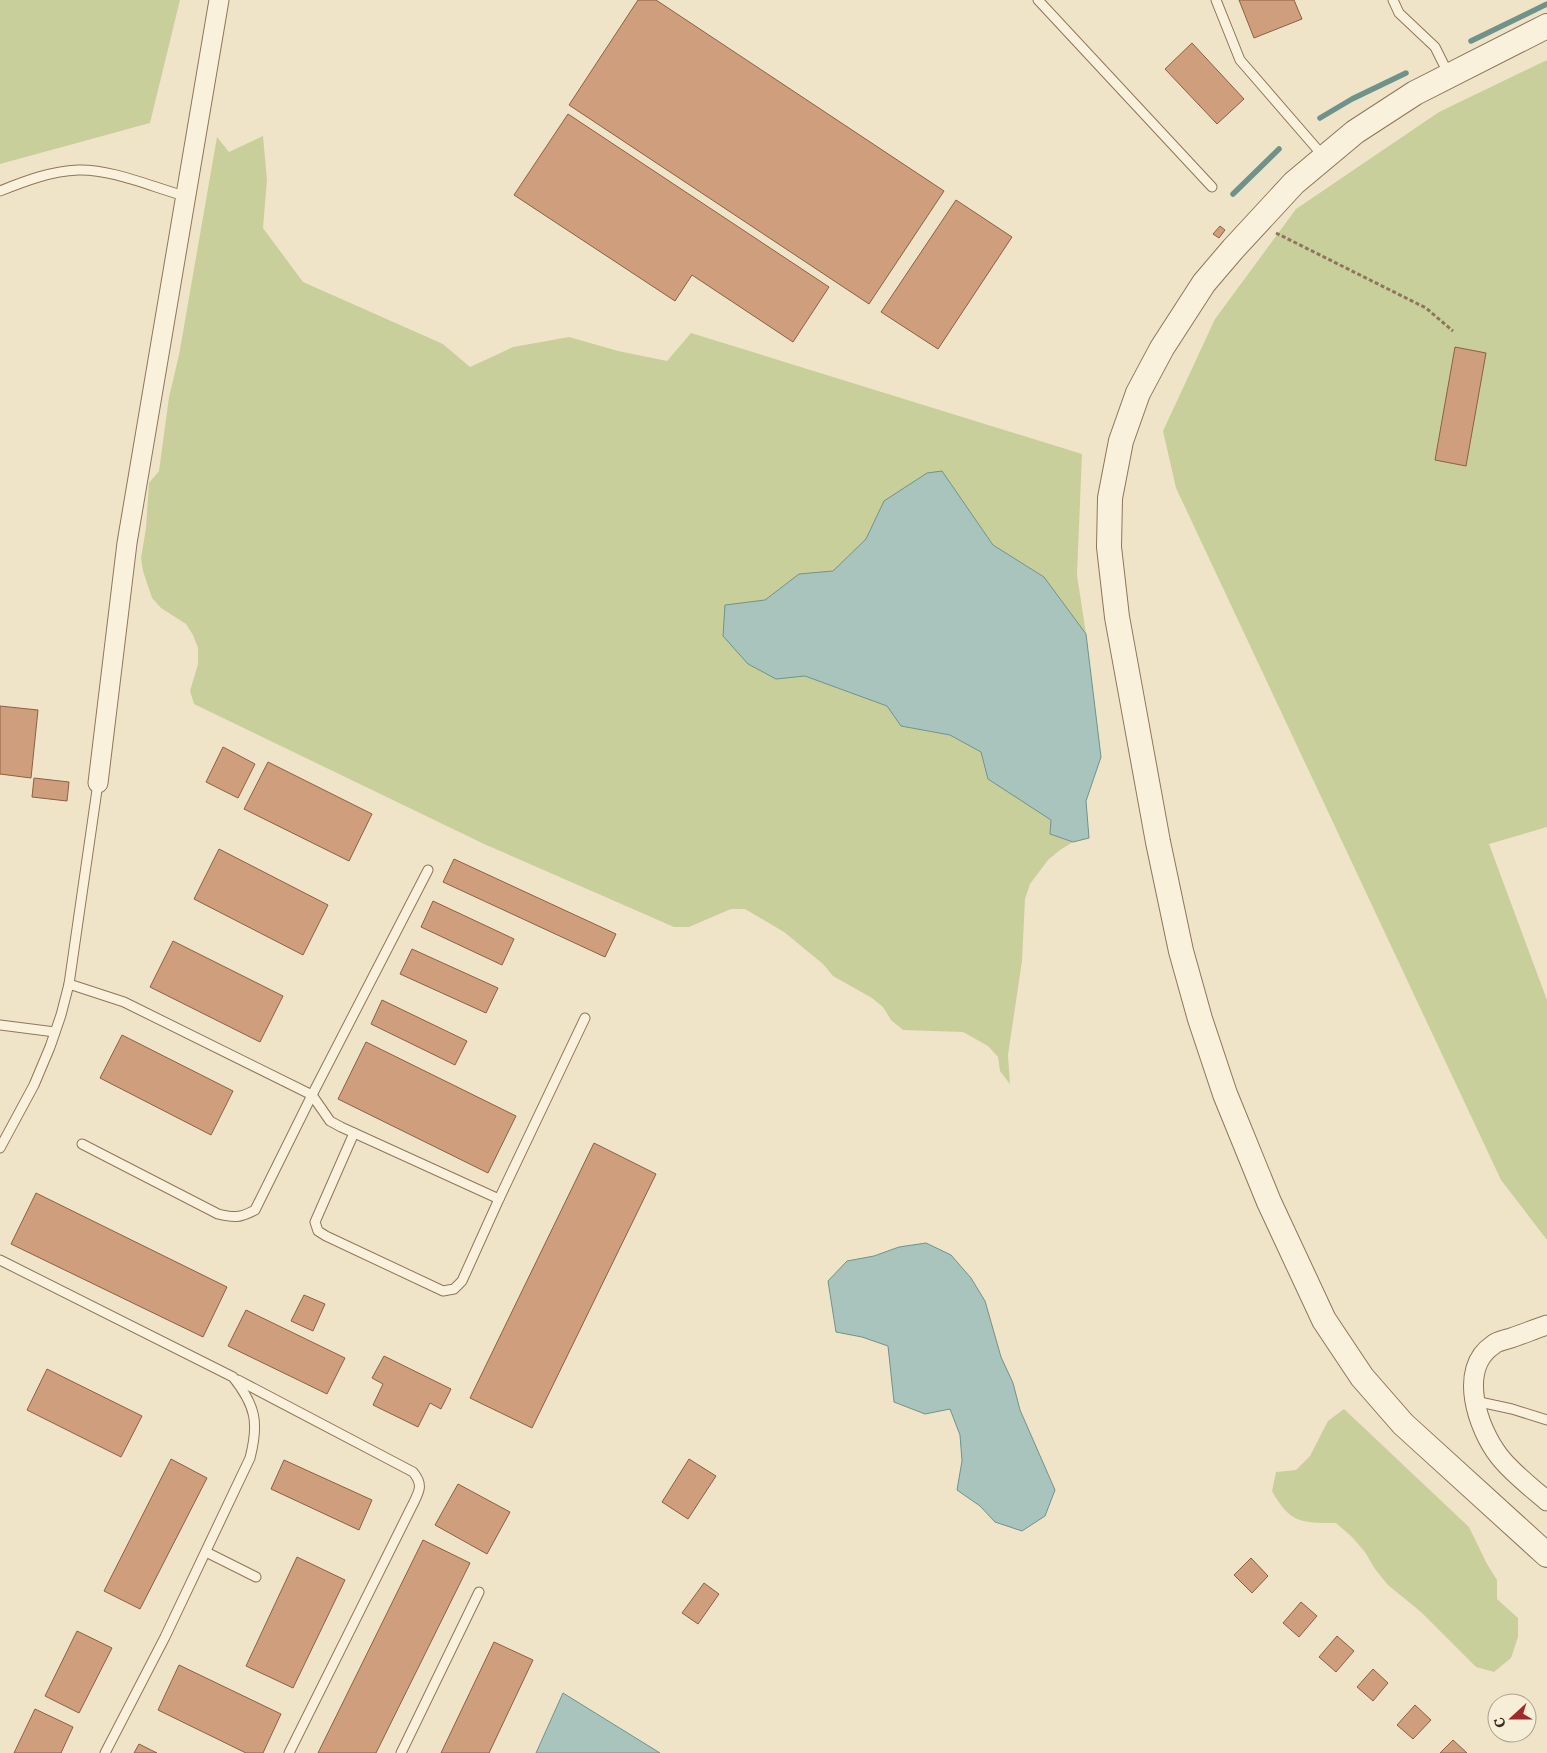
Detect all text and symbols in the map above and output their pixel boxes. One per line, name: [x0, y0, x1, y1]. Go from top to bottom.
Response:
north arrow: [1487, 1693, 1537, 1743]
text: С: [1491, 1715, 1509, 1730]

